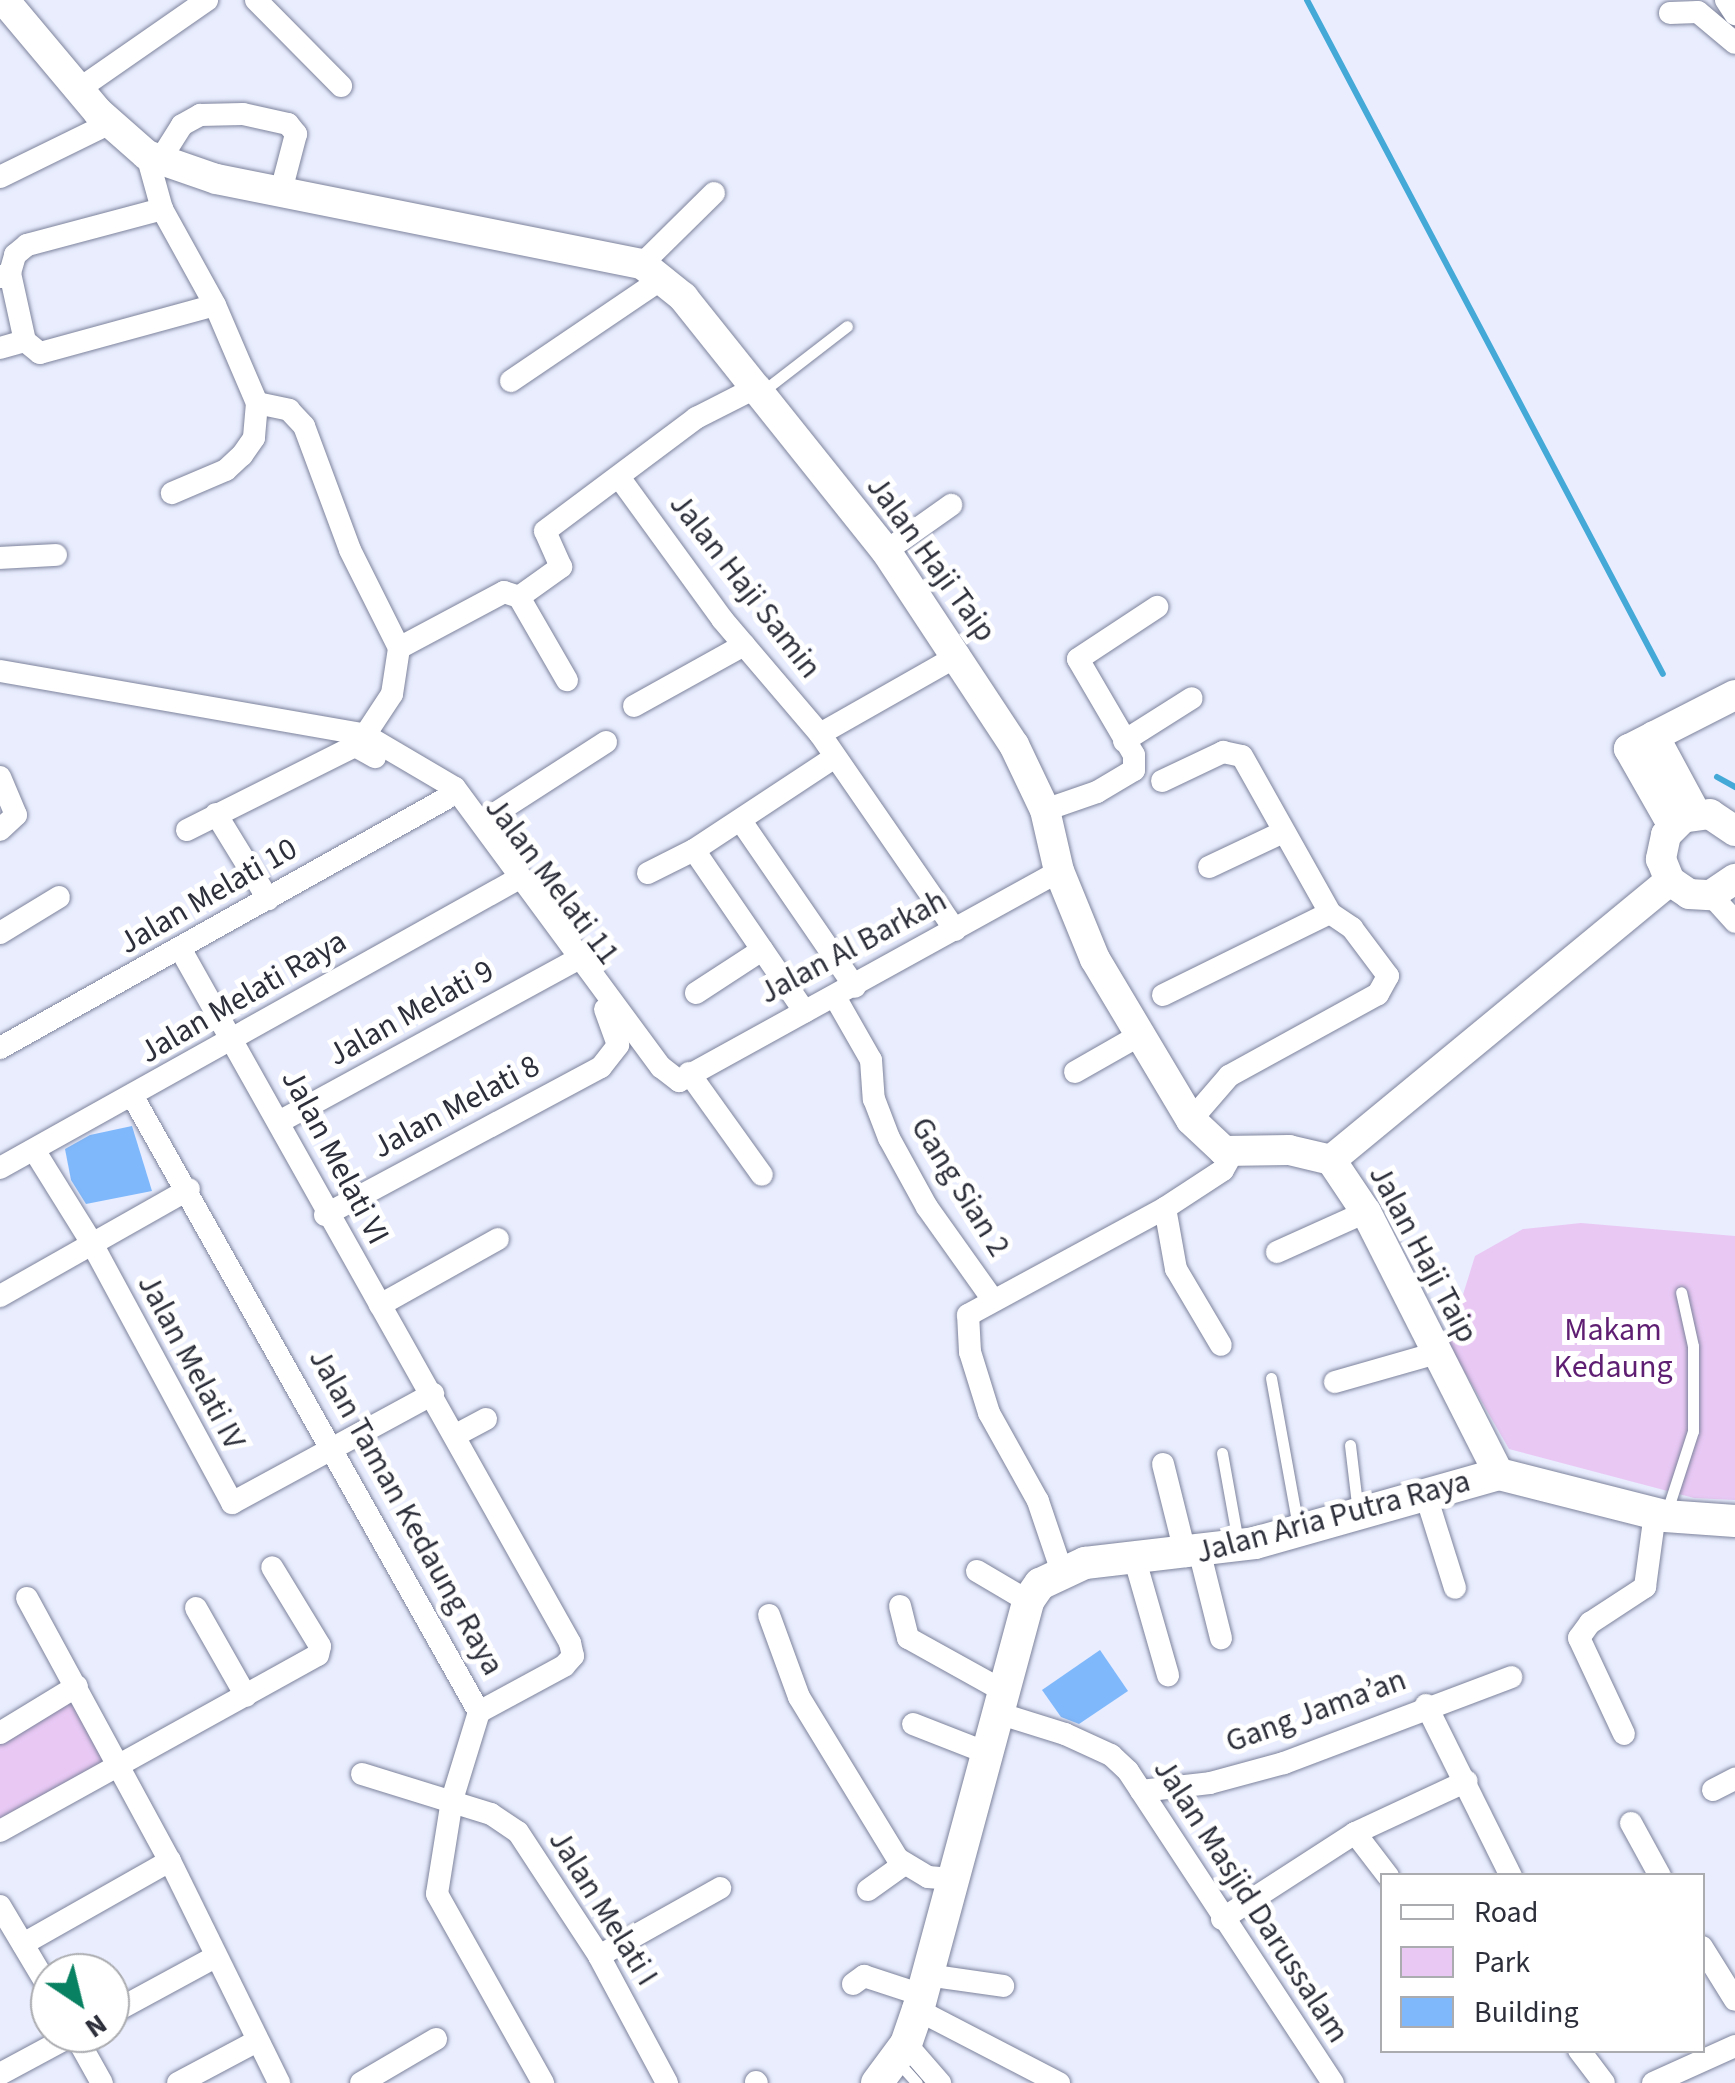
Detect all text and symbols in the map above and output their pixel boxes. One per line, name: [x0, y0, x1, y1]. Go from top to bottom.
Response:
street label: Jalan Haji Taip: [858, 469, 1004, 649]
street label: Jalan Haji Samin: [661, 486, 829, 686]
street label: Jalan Melati 11: [477, 790, 627, 972]
street label: Jalan Melati 10: [112, 829, 304, 963]
street label: Jalan Al Barkah: [753, 882, 953, 1012]
street label: Jalan Melati Raya: [133, 922, 353, 1072]
street label: Jalan Melati 9: [321, 952, 501, 1074]
street label: Jalan Melati 8: [366, 1047, 546, 1167]
street label: Jalan Melati VI: [273, 1063, 397, 1251]
street label: Gang Sian 2: [902, 1110, 1018, 1264]
street label: Jalan Haji Taip: [1360, 1159, 1486, 1349]
street label: Jalan Melati IV: [129, 1268, 253, 1456]
park label: Makam Kedaung: [1553, 1312, 1673, 1387]
street label: Jalan Taman Kedaung Raya: [300, 1342, 512, 1682]
street label: Jalan Aria Putra Raya: [1192, 1462, 1474, 1572]
street label: Gang Jama’an: [1221, 1661, 1411, 1761]
street label: Jalan Masjid Darussalam: [1145, 1752, 1357, 2050]
street label: Jalan Melati I: [540, 1823, 666, 1993]
legend: [1380, 1873, 1705, 2053]
text: Road: [1474, 1891, 1538, 1934]
text: Park: [1474, 1941, 1530, 1984]
north arrow: [30, 1953, 130, 2053]
text: Building: [1474, 1991, 1579, 2034]
text: N: [77, 2004, 115, 2048]

